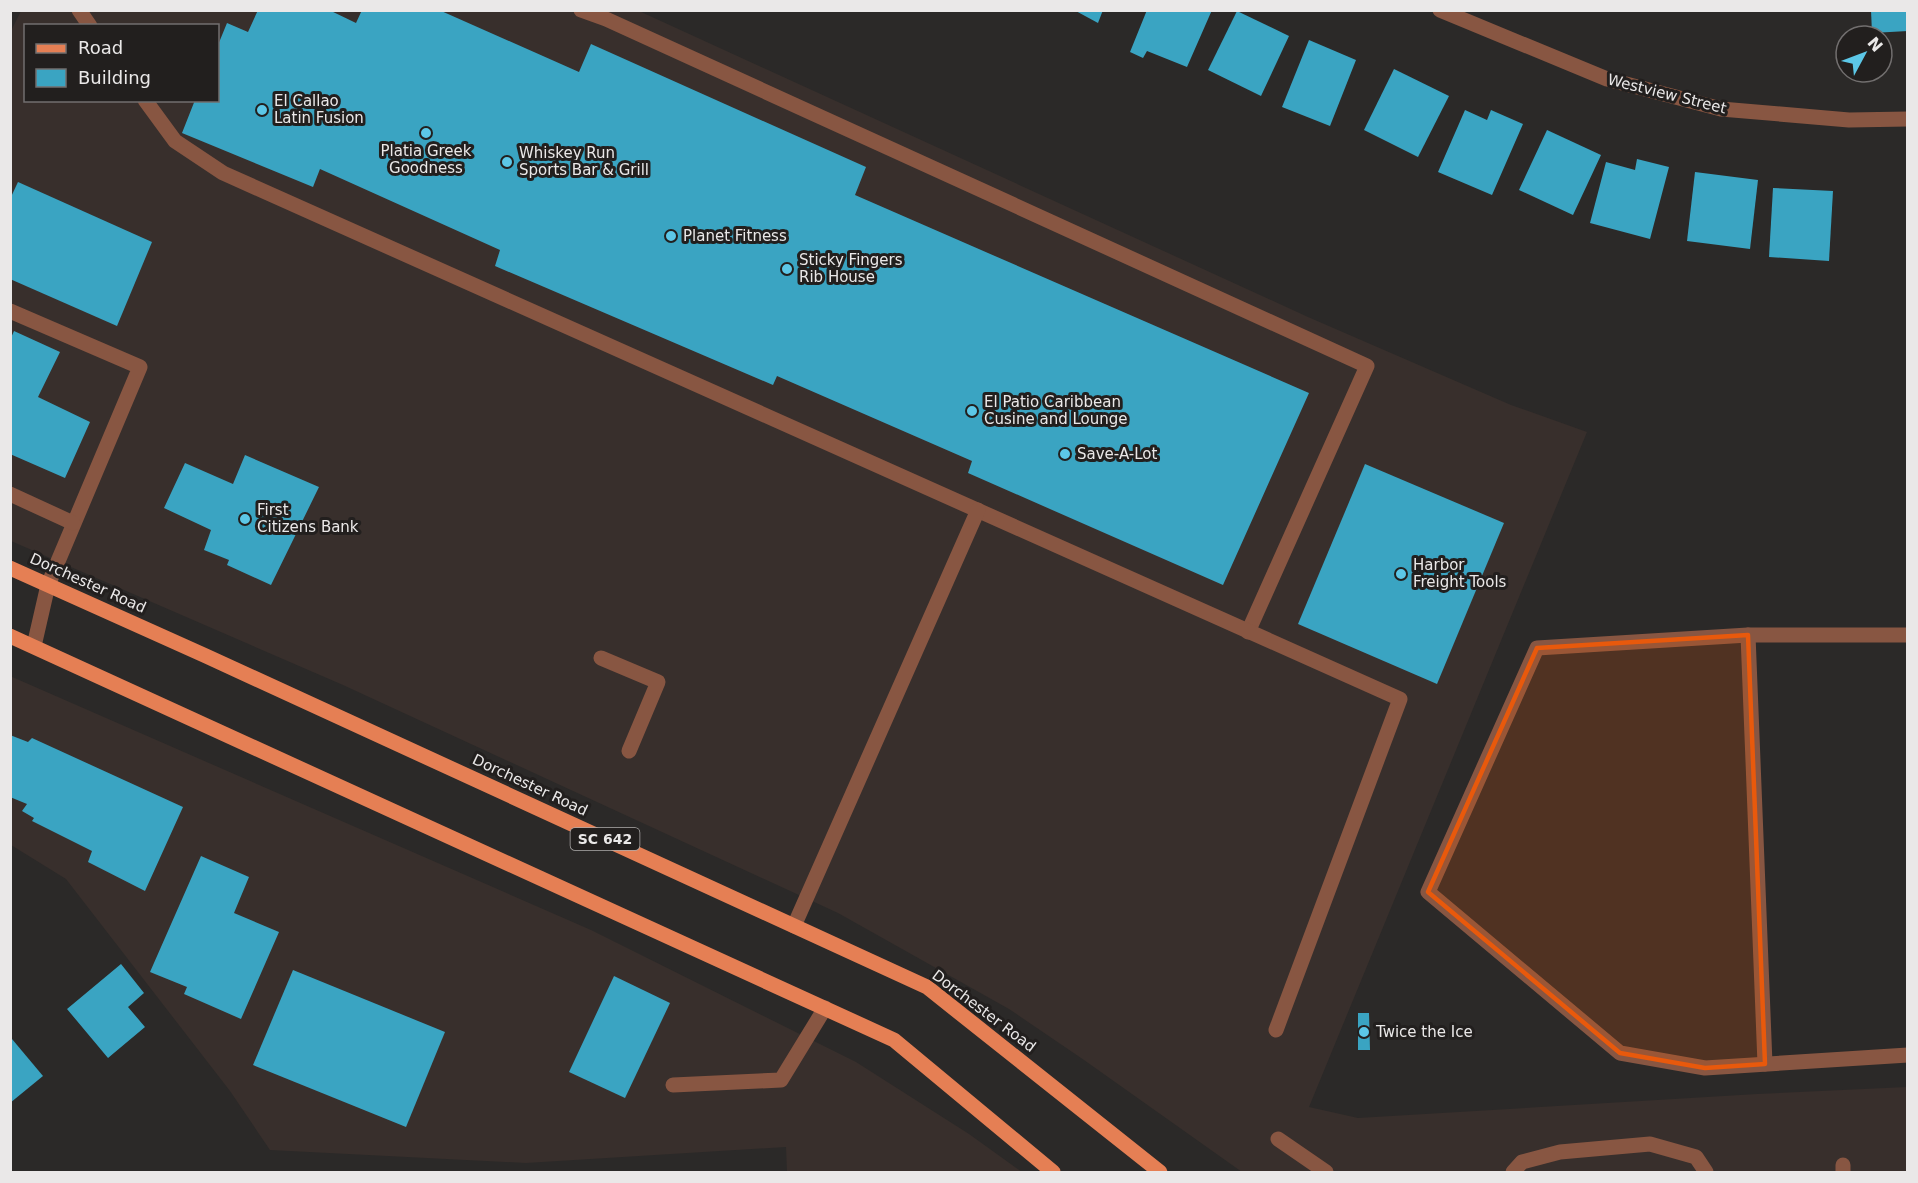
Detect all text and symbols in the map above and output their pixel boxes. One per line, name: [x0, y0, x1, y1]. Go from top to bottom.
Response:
legend: [24, 24, 219, 102]
north arrow: [1834, 24, 1894, 84]
text: N: [1863, 33, 1887, 56]
text: Road: [78, 37, 123, 58]
text: Building: [78, 67, 151, 88]
street label: Westview Street: [1606, 71, 1728, 117]
place label: El Callao Latin Fusion: [274, 92, 364, 127]
marker: El Callao Latin Fusion: [255, 103, 269, 117]
marker: Platia Greek Goodness: [419, 126, 433, 140]
place label: Platia Greek Goodness: [380, 142, 472, 177]
place label: Whiskey Run Sports Bar & Grill: [519, 144, 649, 179]
marker: Whiskey Run Sports Bar & Grill: [500, 155, 514, 169]
place label: Planet Fitness: [683, 227, 787, 245]
marker: Planet Fitness: [664, 229, 678, 243]
place label: Sticky Fingers Rib House: [799, 251, 903, 286]
marker: Sticky Fingers Rib House: [780, 262, 794, 276]
place label: El Patio Caribbean Cusine and Lounge: [984, 393, 1128, 428]
marker: El Patio Caribbean Cusine and Lounge: [965, 404, 979, 418]
place label: Save-A-Lot: [1077, 445, 1158, 463]
marker: Save-A-Lot: [1058, 447, 1072, 461]
place label: First Citizens Bank: [257, 501, 359, 536]
marker: First Citizens Bank: [238, 512, 252, 526]
street label: Dorchester Road: [27, 549, 149, 617]
place label: Harbor Freight Tools: [1413, 556, 1507, 591]
marker: Harbor Freight Tools: [1394, 567, 1408, 581]
street label: Dorchester Road: [470, 750, 590, 820]
road number: SC 642: [570, 828, 640, 850]
street label: Dorchester Road: [929, 966, 1039, 1056]
place label: Twice the Ice: [1375, 1023, 1473, 1041]
marker: Twice the Ice: [1357, 1025, 1371, 1039]

